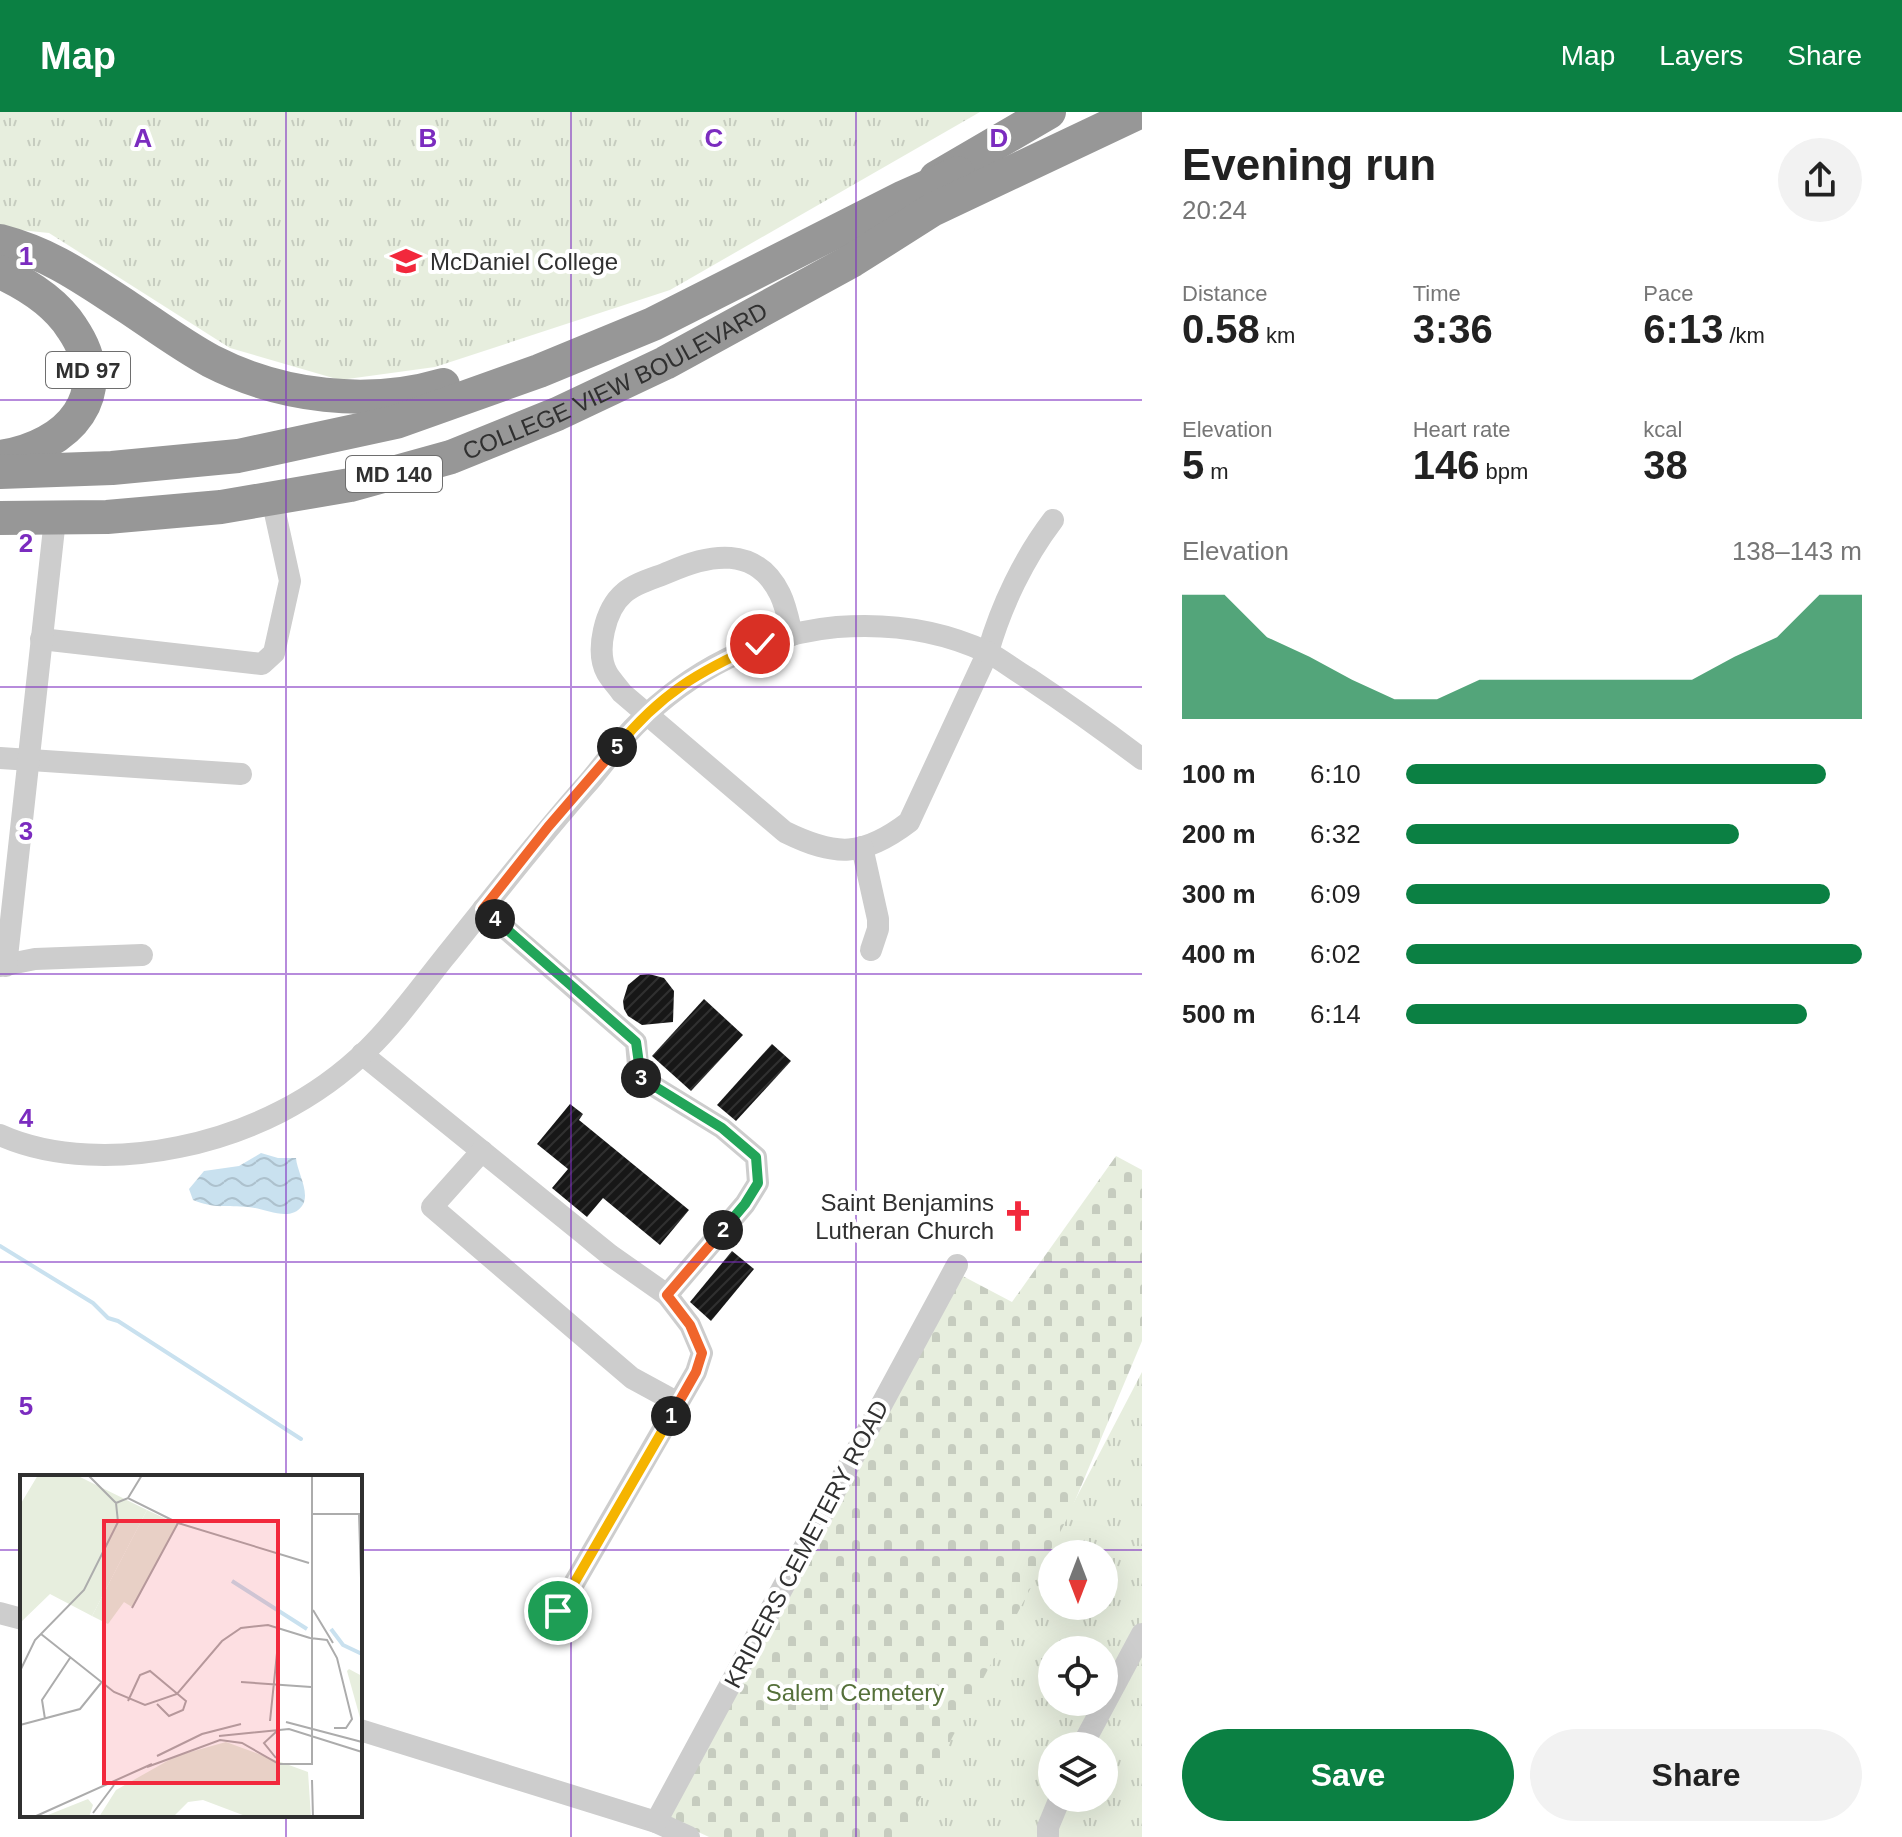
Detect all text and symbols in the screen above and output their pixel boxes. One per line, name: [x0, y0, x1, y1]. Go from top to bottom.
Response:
text: Map: [40, 35, 116, 77]
text: Map: [1561, 40, 1615, 71]
text: Layers: [1659, 40, 1743, 71]
text: Share: [1787, 40, 1862, 71]
text: A: [134, 123, 153, 153]
text: B: [419, 123, 437, 153]
text: C: [705, 123, 724, 153]
text: D: [990, 123, 1008, 153]
button: share: [1778, 138, 1862, 222]
text: Evening run: [1182, 140, 1436, 189]
text: 20:24: [1182, 195, 1247, 225]
text: 1: [19, 241, 33, 271]
school or university icon: McDaniel College: [389, 244, 423, 278]
place label: McDaniel College: [430, 248, 618, 275]
text: Distance: [1182, 281, 1268, 306]
text: Time: [1413, 281, 1461, 306]
text: Pace: [1643, 281, 1693, 306]
street label: COLLEGE VIEW BOULEVARD: [459, 296, 772, 464]
text: 0.58: [1182, 307, 1260, 351]
text: 3:36: [1413, 307, 1493, 351]
text: 6:13: [1643, 307, 1723, 351]
text: km: [1260, 323, 1295, 348]
text: /km: [1723, 323, 1765, 348]
road number: MD 97: [46, 352, 130, 388]
text: Elevation: [1182, 417, 1273, 442]
text: Heart rate: [1413, 417, 1510, 442]
text: kcal: [1643, 417, 1682, 442]
text: 5: [1182, 443, 1204, 487]
text: 146: [1413, 443, 1479, 487]
text: 38: [1643, 443, 1688, 487]
road number: MD 140: [346, 456, 442, 492]
text: m: [1204, 459, 1229, 484]
text: bpm: [1479, 459, 1528, 484]
text: 2: [19, 528, 33, 558]
text: Elevation: [1182, 536, 1289, 566]
text: 138–143 m: [1732, 536, 1862, 566]
pin: [726, 610, 794, 678]
icon: check: [738, 622, 782, 666]
pin: 5: [597, 727, 637, 767]
text: 5: [611, 734, 623, 759]
text: 100 m: [1182, 759, 1256, 789]
text: 6:10: [1310, 759, 1361, 789]
text: 3: [19, 816, 33, 846]
text: 200 m: [1182, 819, 1256, 849]
text: 6:32: [1310, 819, 1361, 849]
text: 300 m: [1182, 879, 1256, 909]
text: 6:09: [1310, 879, 1361, 909]
pin: 4: [475, 899, 515, 939]
text: 4: [489, 906, 501, 931]
text: 400 m: [1182, 939, 1256, 969]
text: 6:02: [1310, 939, 1361, 969]
text: 500 m: [1182, 999, 1256, 1029]
text: 6:14: [1310, 999, 1361, 1029]
pin: 3: [621, 1058, 661, 1098]
text: 3: [635, 1065, 647, 1090]
text: 4: [19, 1103, 34, 1133]
place label: Saint Benjamins Lutheran Church: [815, 1189, 994, 1244]
church icon: Saint Benjamins Lutheran Church: [1001, 1199, 1035, 1233]
pin: 2: [703, 1210, 743, 1250]
text: 2: [717, 1217, 729, 1242]
text: 5: [19, 1391, 33, 1421]
pin: 1: [651, 1396, 691, 1436]
street label: KRIDERS CEMETERY ROAD: [719, 1396, 893, 1692]
text: 1: [665, 1403, 677, 1428]
inset map: [20, 1475, 362, 1817]
north arrow: [1038, 1540, 1118, 1620]
map controls: [1038, 1540, 1118, 1812]
pin: [524, 1577, 592, 1645]
icon: arrive: [536, 1589, 580, 1633]
button: locate: [1038, 1636, 1118, 1716]
park label: Salem Cemetery: [766, 1679, 944, 1706]
button: Save: [1182, 1729, 1514, 1821]
button: Share: [1530, 1729, 1862, 1821]
button: layers: [1038, 1732, 1118, 1812]

